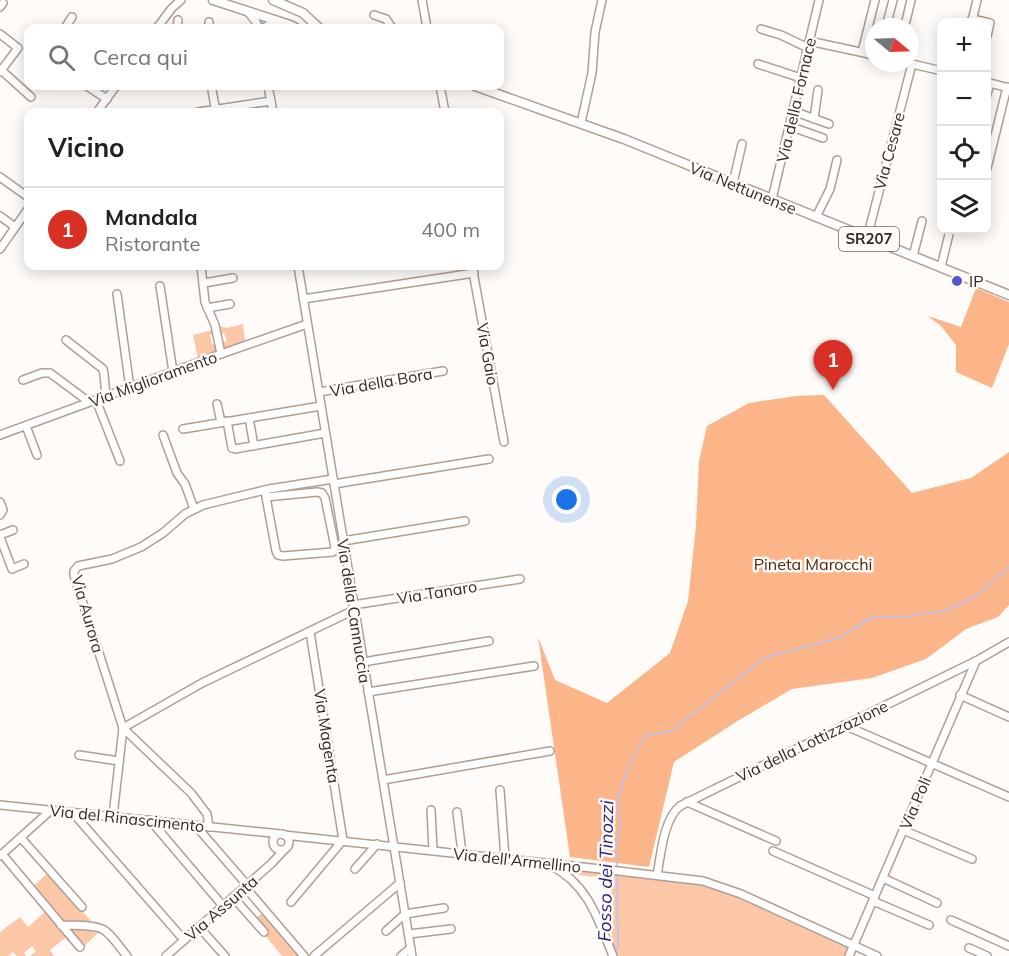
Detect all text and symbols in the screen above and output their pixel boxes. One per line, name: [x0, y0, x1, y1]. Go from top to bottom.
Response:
north arrow: [865, 18, 919, 72]
map controls: [937, 18, 991, 234]
button: +: [937, 18, 991, 72]
search box: [24, 24, 504, 90]
street label: Via della Fornace: [772, 36, 820, 164]
icon: search: [45, 41, 78, 74]
text: Cerca qui: [93, 43, 188, 71]
button: −: [937, 72, 991, 126]
street label: Via Cesare: [869, 110, 909, 192]
button: locate: [937, 126, 991, 180]
text: Vicino: [48, 131, 125, 164]
street label: Via Nettunense: [687, 157, 799, 219]
button: layers: [937, 180, 991, 234]
text: Mandala: [105, 203, 198, 231]
text: 1: [62, 217, 74, 242]
text: 400 m: [421, 217, 480, 242]
road number: SR207: [839, 227, 899, 251]
text: Ristorante: [105, 231, 200, 256]
place label: IP: [969, 271, 984, 291]
marker: IP: [950, 274, 964, 288]
street label: Via Gaio: [473, 321, 503, 387]
pin: 1: [814, 340, 852, 390]
street label: Via Miglioramento: [86, 347, 220, 411]
street label: Via della Bora: [328, 363, 434, 401]
your location: [552, 485, 581, 514]
street label: Via della Cannuccia: [333, 537, 375, 685]
park label: Pineta Marocchi: [754, 554, 872, 574]
street label: Via Aurora: [67, 573, 109, 655]
street label: Via Tanaro: [396, 576, 478, 608]
street label: Via Magenta: [310, 688, 344, 784]
street label: Via della Lottizzazione: [733, 696, 891, 786]
street label: Via Poli: [895, 774, 935, 832]
water label: Fosso dei Tinozzi: [593, 799, 618, 942]
street label: Via del Rinascimento: [49, 800, 205, 836]
street label: Via dell'Armellino: [452, 843, 582, 877]
street label: Via Assunta: [180, 871, 262, 945]

